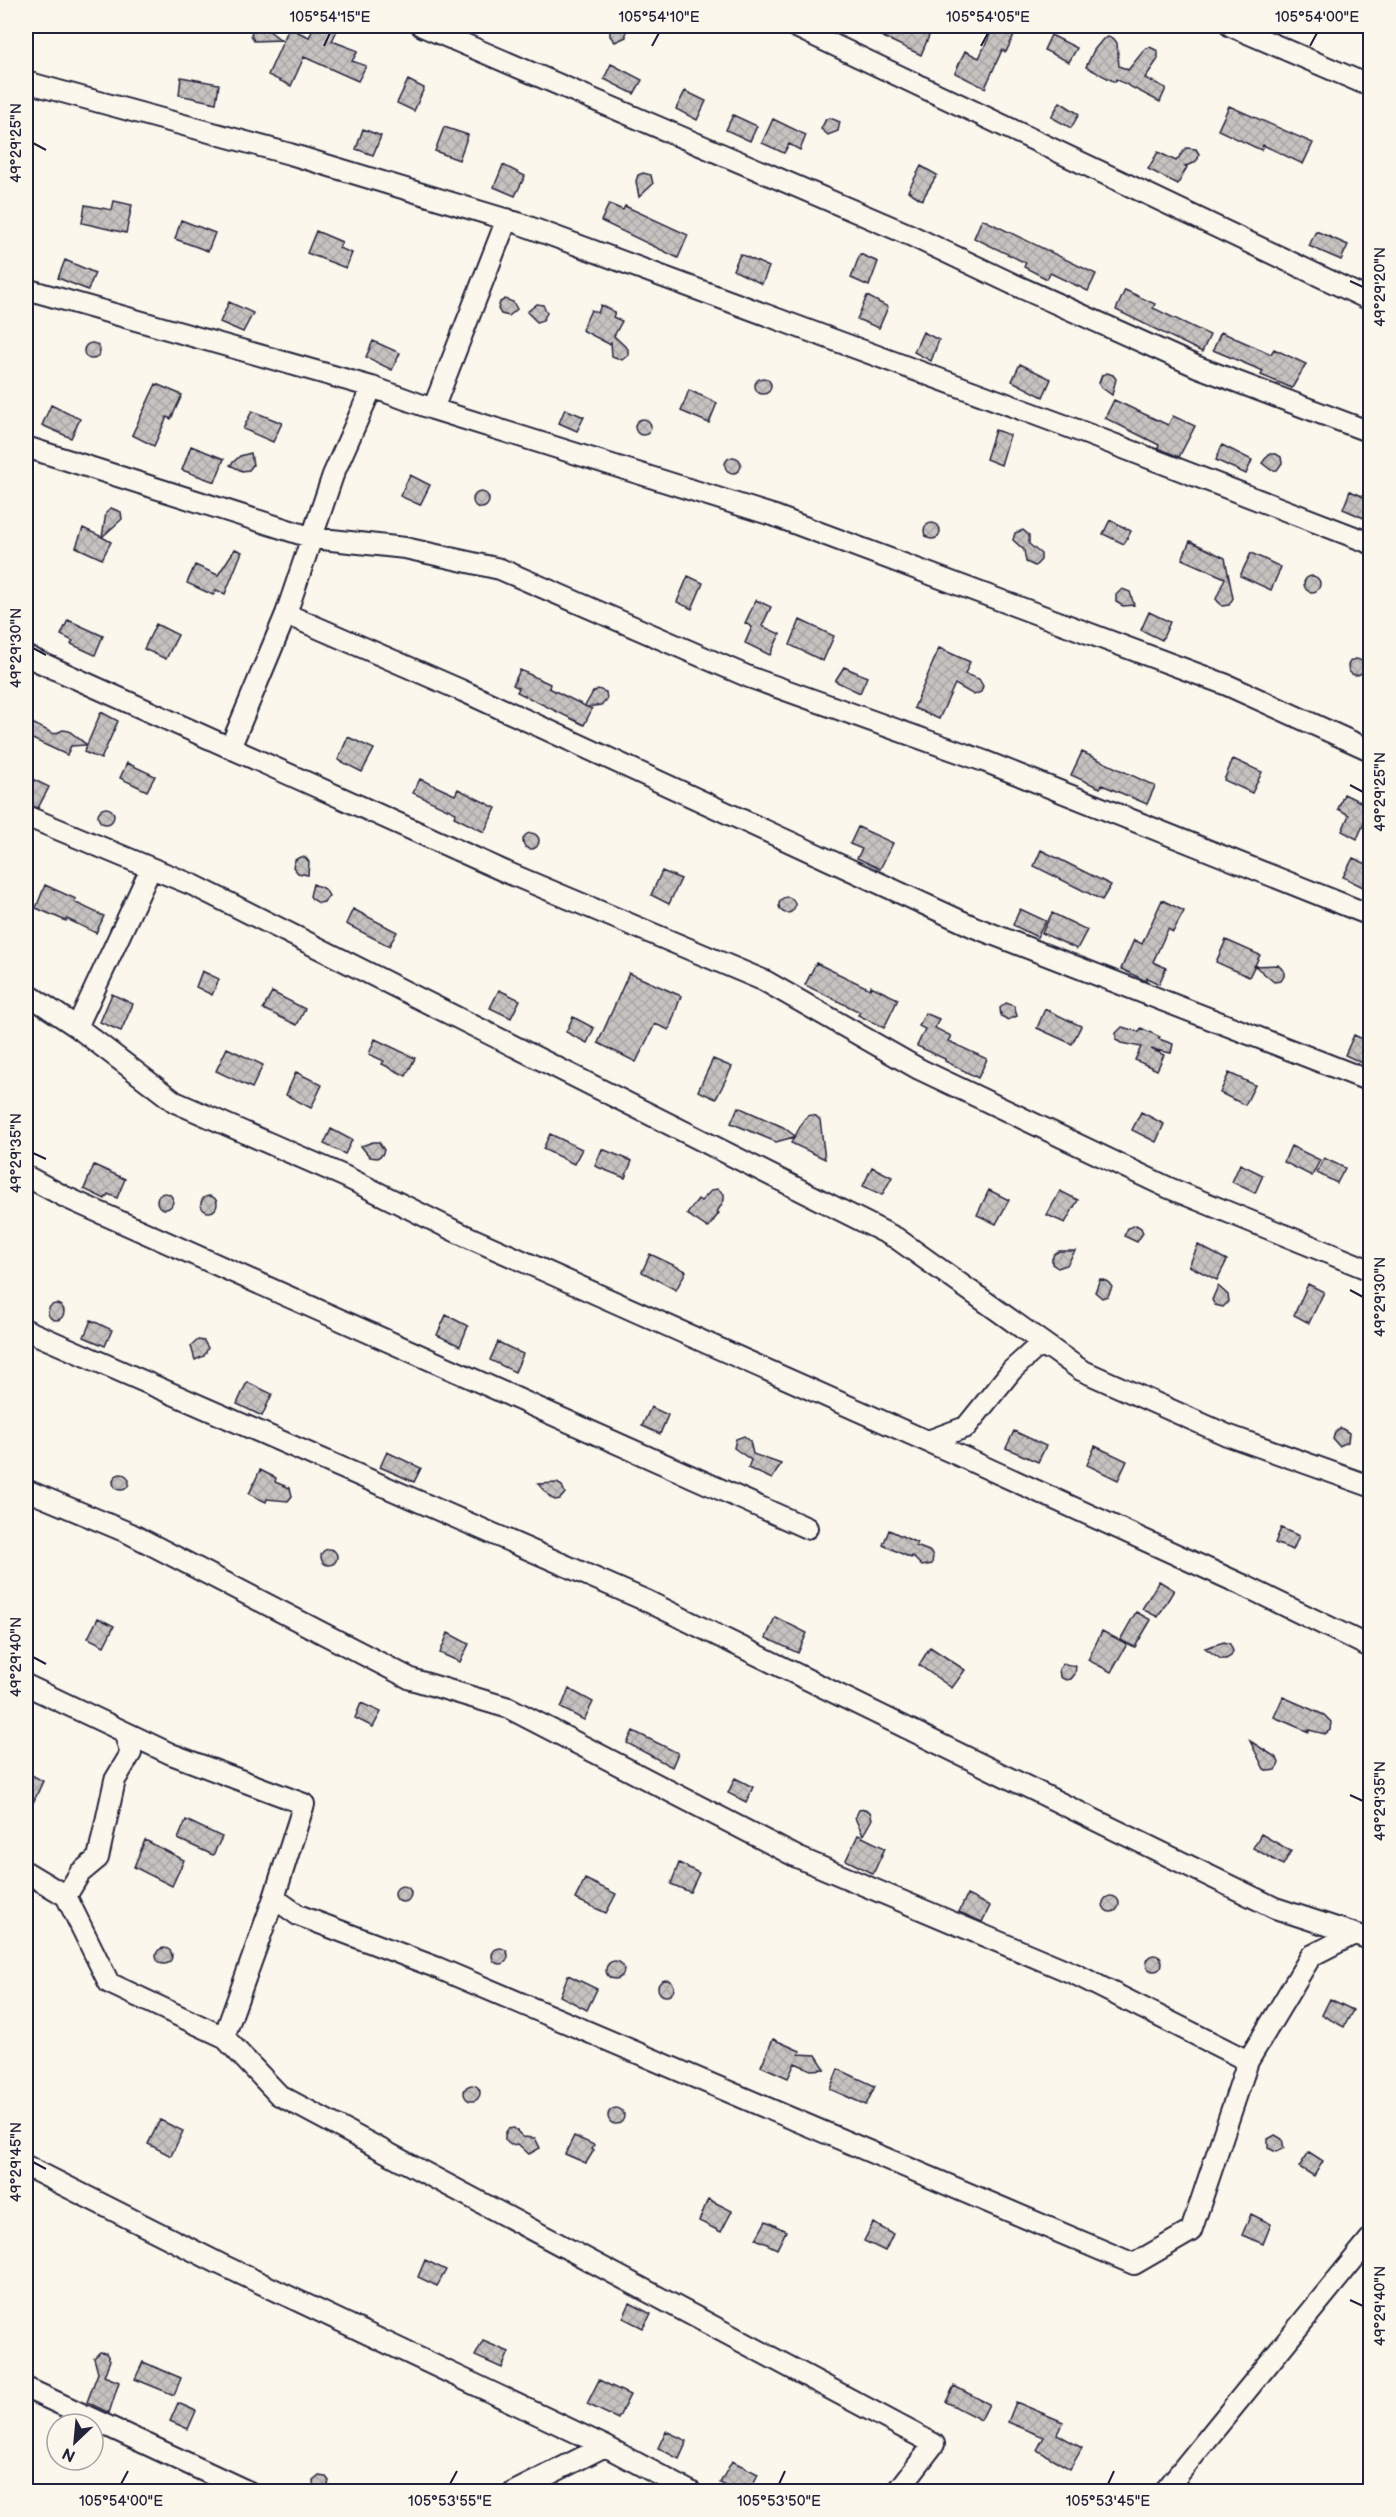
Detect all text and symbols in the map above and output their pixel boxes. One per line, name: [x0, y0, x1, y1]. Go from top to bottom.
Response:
text: 105°54'15"E: [290, 8, 371, 27]
text: 105°54'10"E: [618, 8, 700, 27]
text: 105°54'05"E: [946, 8, 1030, 27]
text: 105°54'00"E: [1275, 8, 1359, 27]
text: 49°29'25"N: [7, 103, 26, 183]
text: 49°29'20"N: [1371, 247, 1390, 327]
text: 49°29'30"N: [7, 608, 26, 688]
text: 49°29'25"N: [1371, 752, 1390, 832]
text: 49°29'35"N: [7, 1113, 26, 1193]
text: 49°29'30"N: [1371, 1257, 1390, 1337]
text: 49°29'40"N: [7, 1617, 26, 1697]
text: 49°29'35"N: [1371, 1761, 1390, 1841]
text: 49°29'45"N: [7, 2122, 26, 2202]
text: 49°29'40"N: [1371, 2266, 1390, 2346]
north arrow: [45, 2412, 105, 2472]
text: N: [60, 2443, 79, 2465]
text: 105°54'00"E: [79, 2492, 163, 2511]
text: 105°53'55"E: [408, 2492, 492, 2511]
text: 105°53'50"E: [737, 2492, 821, 2511]
text: 105°53'45"E: [1066, 2492, 1150, 2511]

